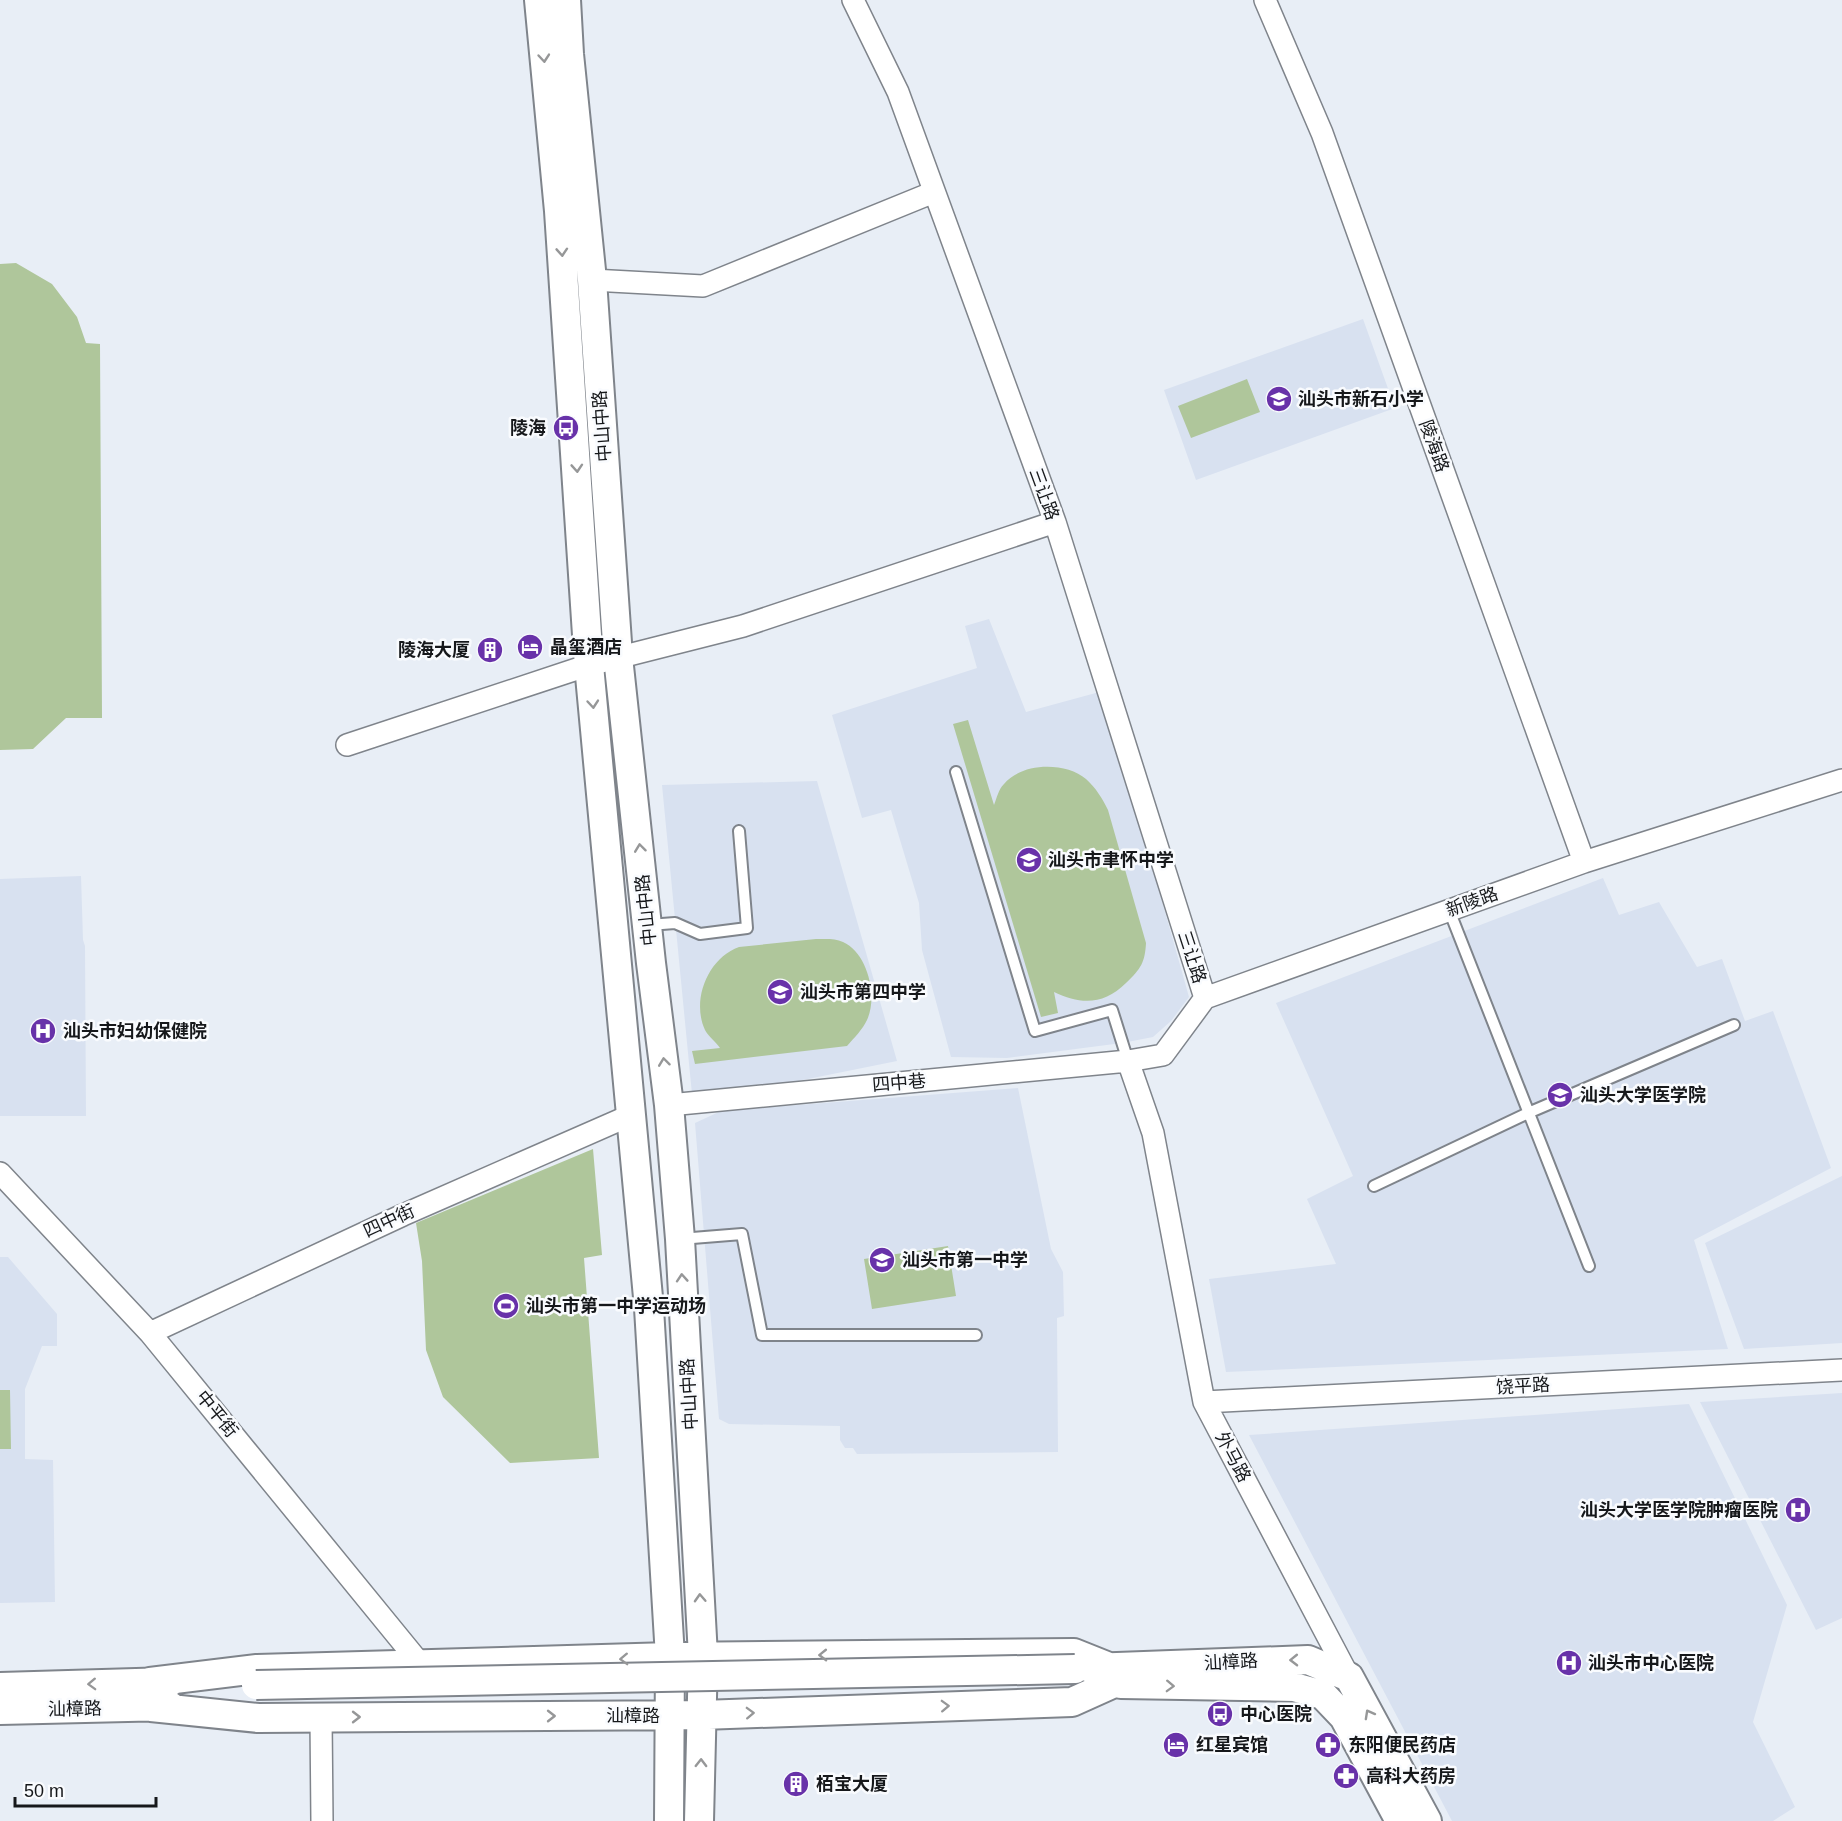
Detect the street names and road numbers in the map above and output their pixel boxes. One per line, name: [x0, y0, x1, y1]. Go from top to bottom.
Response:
street label: 中山中路: [590, 389, 614, 463]
street label: 陵海路: [1415, 417, 1453, 475]
street label: 三让路: [1025, 465, 1063, 523]
street label: 中山中路: [632, 873, 660, 947]
street label: 新陵路: [1443, 883, 1501, 921]
street label: 三让路: [1174, 928, 1210, 986]
street label: 四中巷: [871, 1071, 927, 1095]
street label: 四中街: [360, 1201, 418, 1241]
street label: 中山中路: [677, 1358, 701, 1430]
street label: 饶平路: [1496, 1375, 1550, 1397]
street label: 中平街: [192, 1387, 242, 1441]
street label: 外马路: [1211, 1428, 1255, 1486]
street label: 汕樟路: [1204, 1651, 1258, 1673]
street label: 汕樟路: [48, 1699, 102, 1719]
street label: 汕樟路: [606, 1706, 660, 1726]

